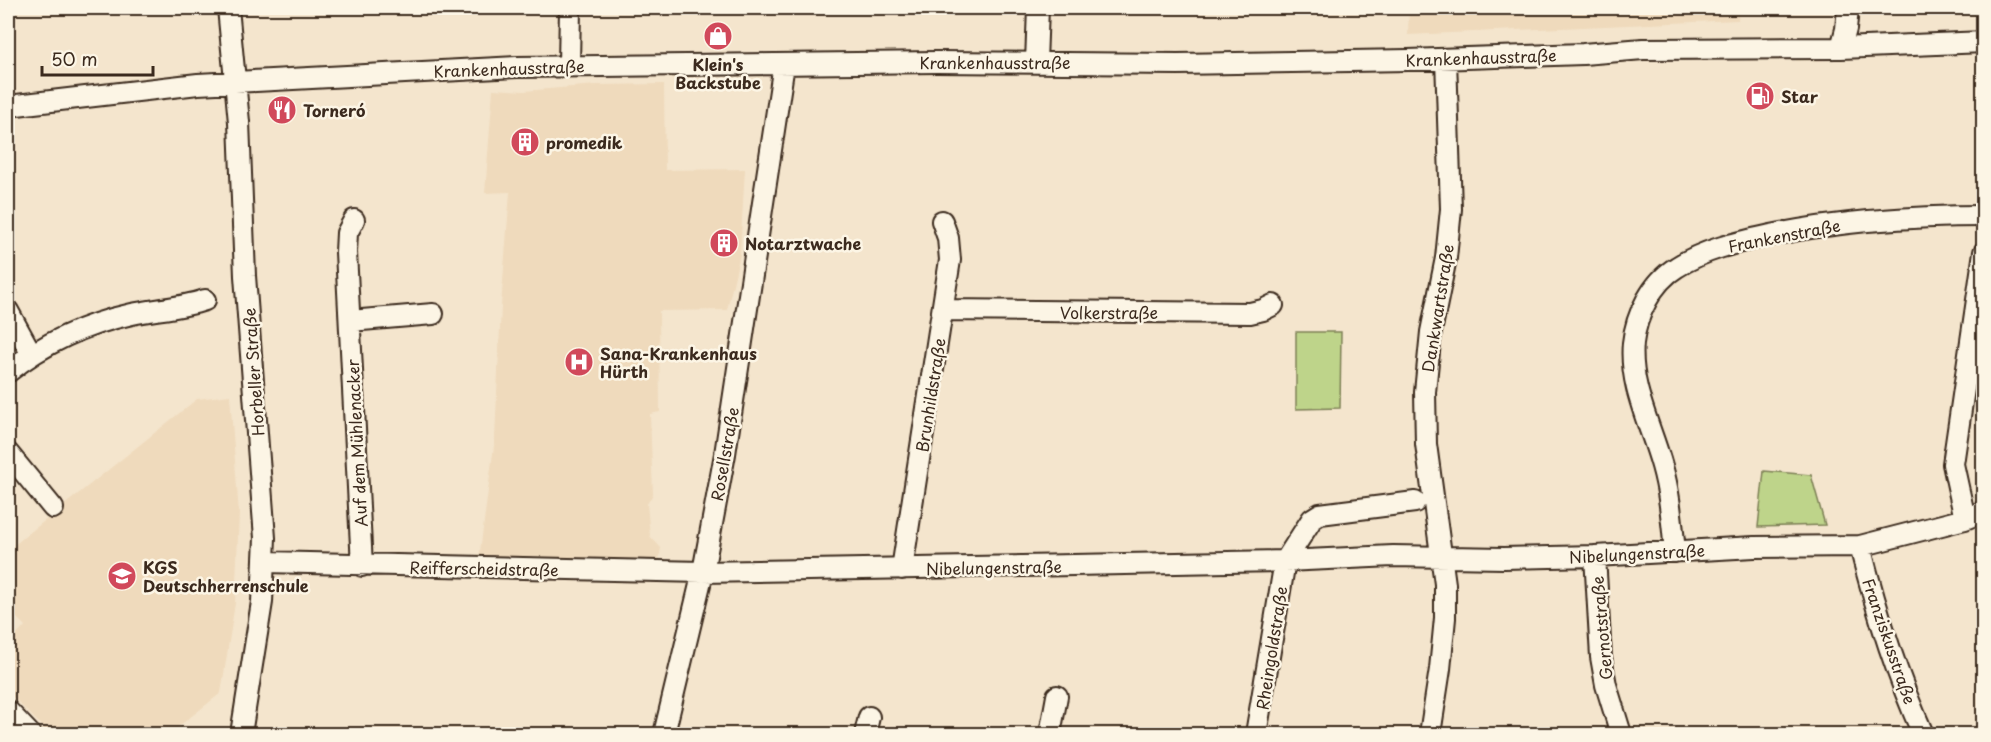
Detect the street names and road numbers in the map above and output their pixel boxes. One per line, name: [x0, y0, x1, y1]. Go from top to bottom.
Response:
street label: Krankenhausstraße: [1405, 42, 1557, 72]
street label: Krankenhausstraße: [920, 50, 1070, 74]
street label: Krankenhausstraße: [433, 53, 585, 83]
street label: Frankenstraße: [1726, 212, 1842, 258]
street label: Dankwartstraße: [1415, 242, 1459, 374]
street label: Volkerstraße: [1060, 300, 1158, 324]
street label: Horbeller Straße: [237, 307, 269, 437]
street label: Brunhildstraße: [909, 336, 951, 454]
street label: Auf dem Mühlenacker: [340, 358, 372, 528]
street label: Rosellstraße: [704, 405, 744, 503]
street label: Nibelungenstraße: [1569, 537, 1705, 569]
street label: Nibelungenstraße: [926, 554, 1062, 580]
street label: Reifferscheidstraße: [409, 555, 559, 581]
street label: Gernotstraße: [1585, 575, 1617, 681]
street label: Franziskusstraße: [1857, 575, 1923, 707]
street label: Rheingoldstraße: [1249, 584, 1293, 712]

